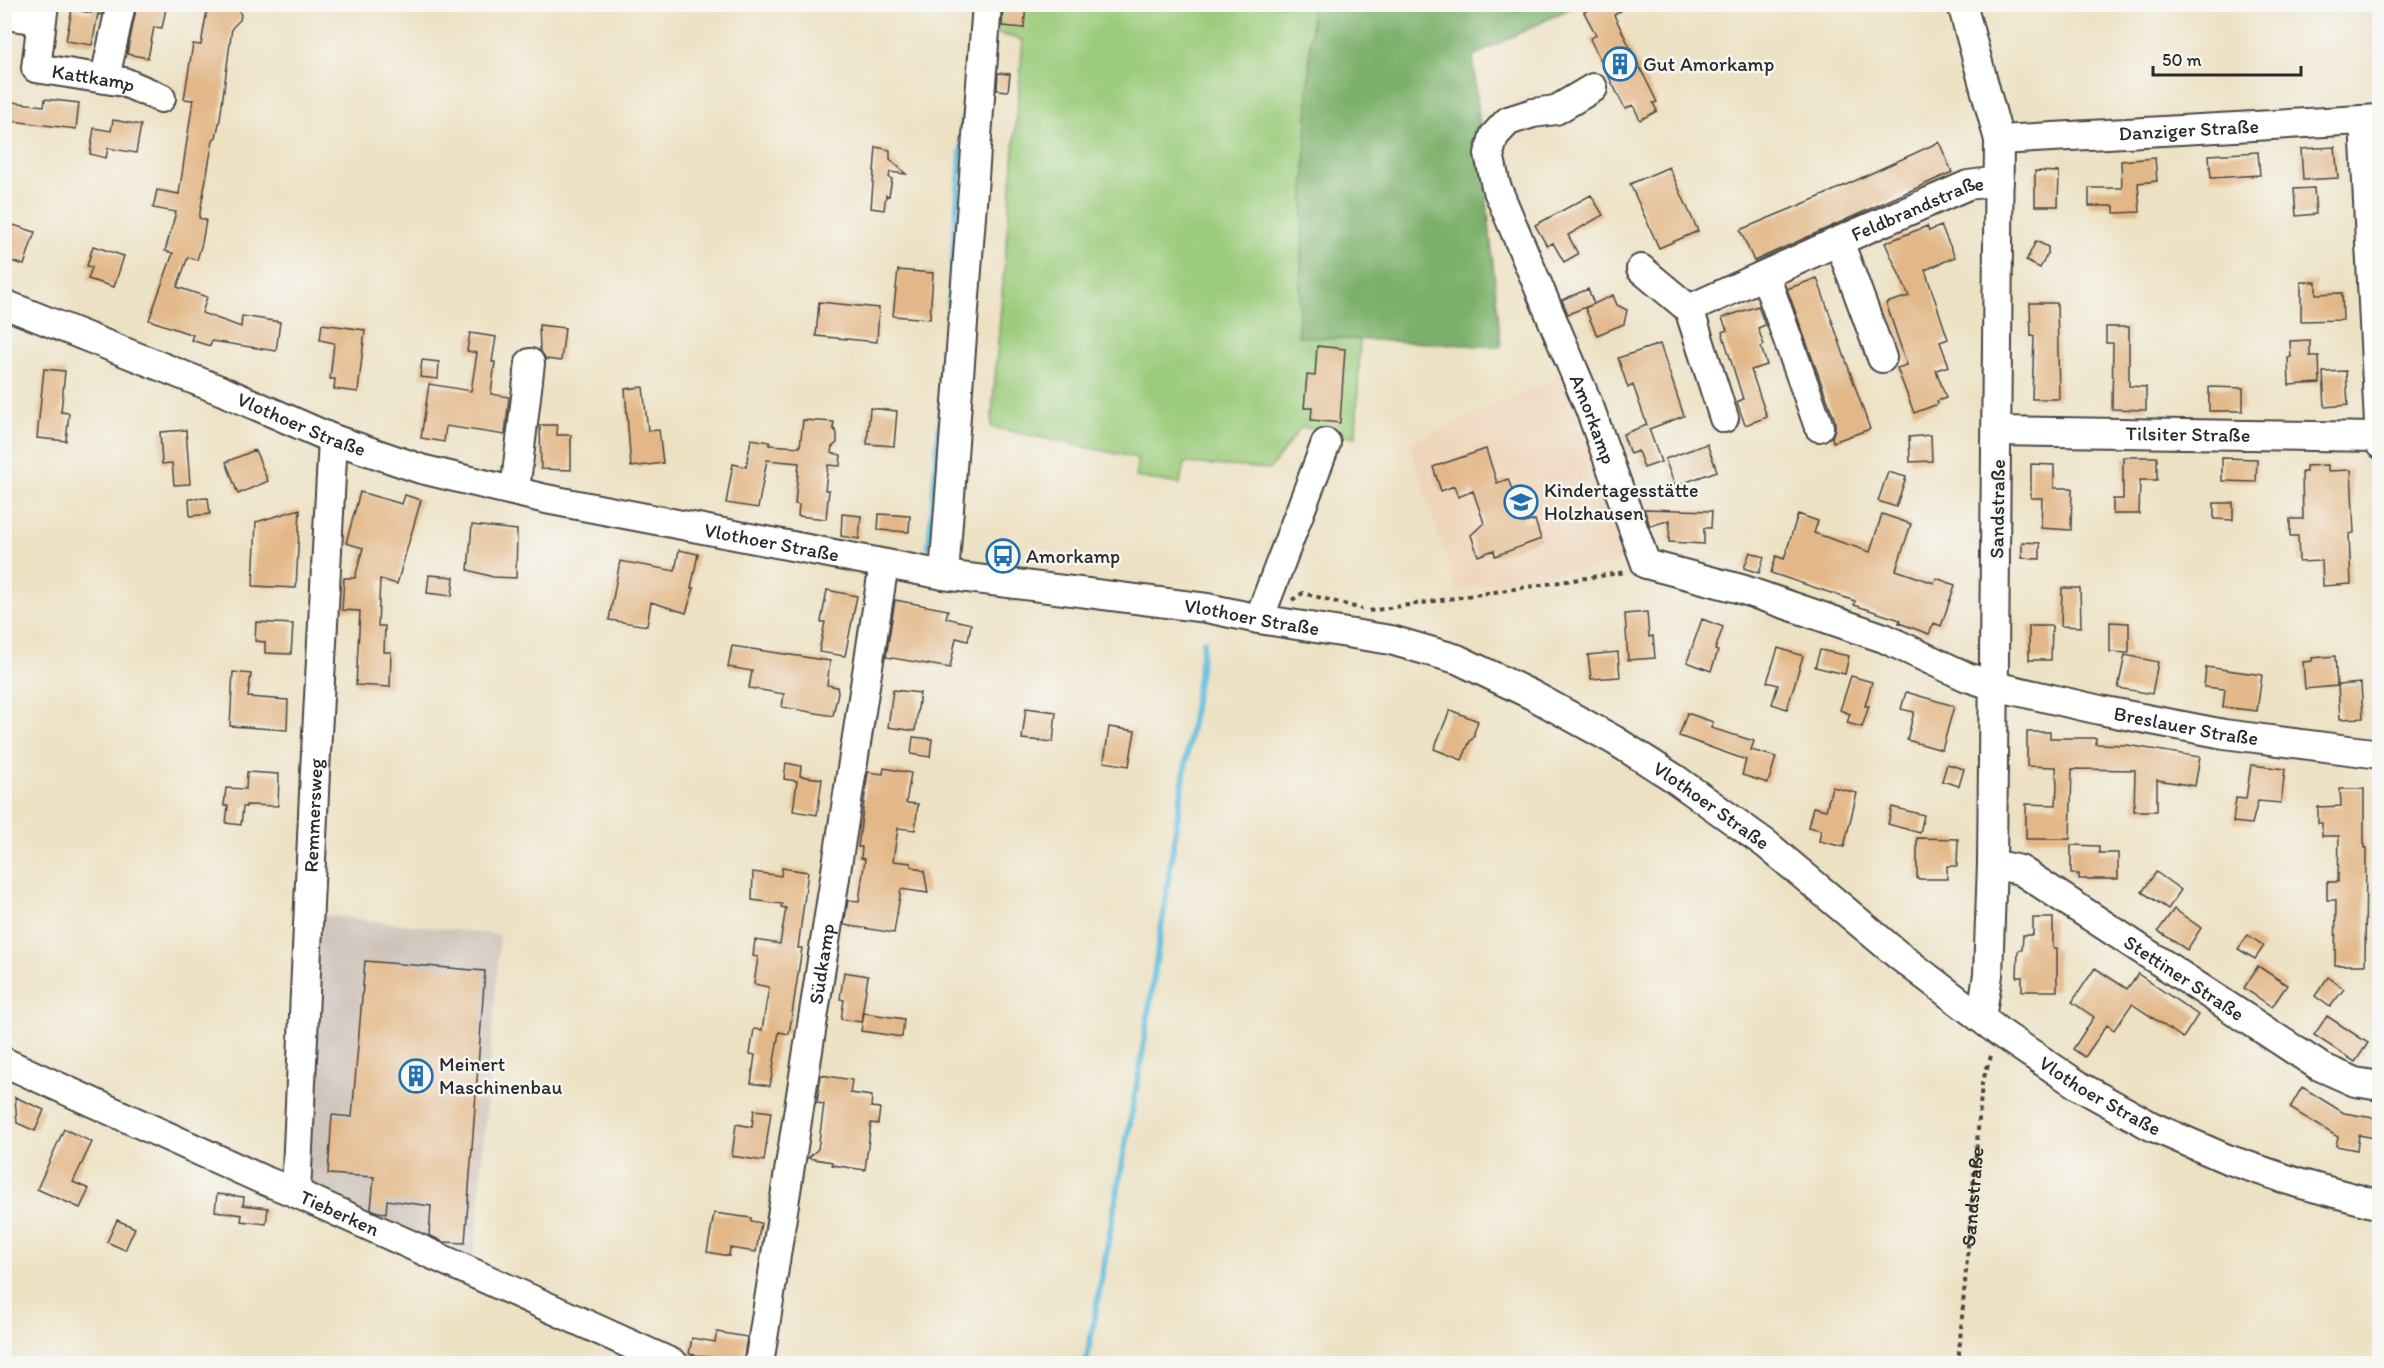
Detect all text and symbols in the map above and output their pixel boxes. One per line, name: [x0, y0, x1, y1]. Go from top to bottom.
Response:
scale bar: [2153, 39, 2302, 77]
building icon: Gut Amorkamp: [1602, 46, 1638, 82]
text: 50 m: [2162, 49, 2202, 71]
place label: Gut Amorkamp: [1643, 52, 1774, 76]
street label: Kattkamp: [50, 59, 139, 98]
street label: Danziger Straße: [2118, 114, 2259, 145]
street label: Feldbrandstraße: [1847, 171, 1985, 246]
street label: Amorkamp: [1565, 371, 1621, 467]
street label: Vlothoer Straße: [234, 387, 369, 461]
street label: Tilsiter Straße: [2126, 421, 2250, 447]
street label: Sandstraße: [1984, 459, 2010, 559]
place label: Kindertagesstätte Holzhausen: [1544, 478, 1698, 525]
school or university icon: Kindertagesstätte Holzhausen: [1503, 484, 1539, 520]
street label: Vlothoer Straße: [702, 517, 841, 567]
bus stop icon: Amorkamp: [985, 538, 1021, 574]
place label: Amorkamp: [1026, 544, 1120, 568]
street label: Vlothoer Straße: [1183, 593, 1321, 640]
street label: Breslauer Straße: [2112, 701, 2260, 750]
street label: Vlothoer Straße: [1649, 756, 1774, 855]
street label: Remmersweg: [298, 757, 328, 873]
street label: Südkamp: [803, 922, 840, 1006]
street label: Stettiner Straße: [2120, 930, 2249, 1026]
street label: Vlothoer Straße: [2035, 1051, 2164, 1141]
place label: Meinert Maschinenbau: [439, 1052, 562, 1099]
building icon: Meinert Maschinenbau: [398, 1058, 434, 1094]
street label: Sandstraße: [1956, 1146, 1988, 1247]
street label: Tieberken: [296, 1184, 383, 1241]

